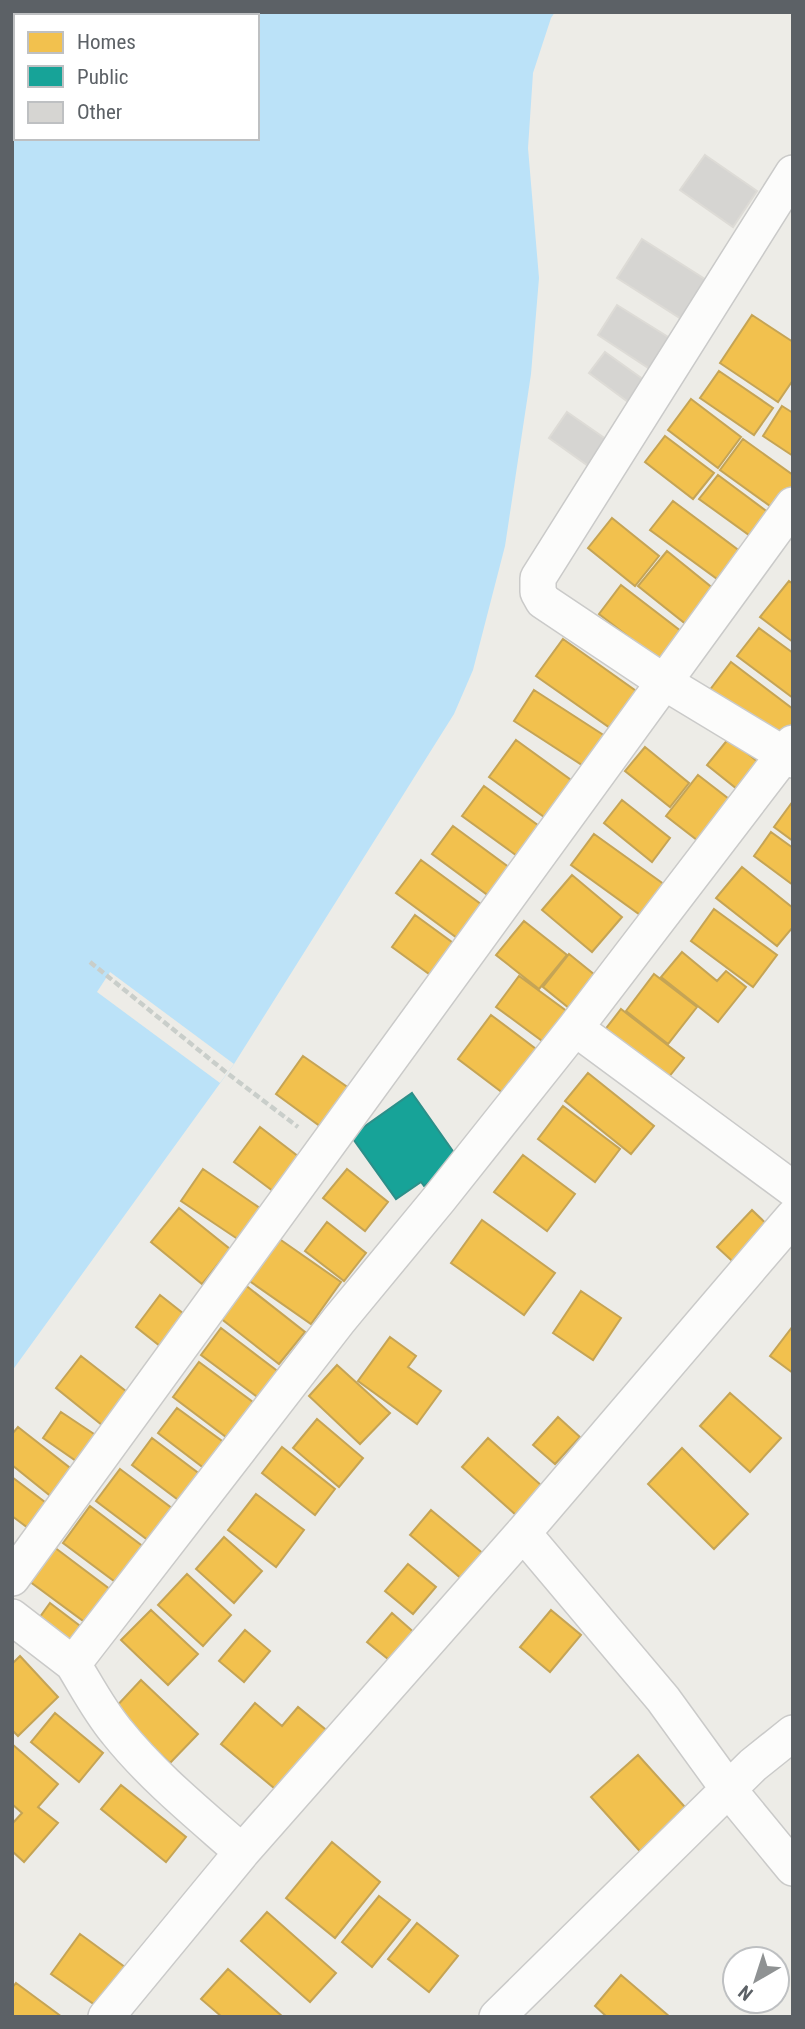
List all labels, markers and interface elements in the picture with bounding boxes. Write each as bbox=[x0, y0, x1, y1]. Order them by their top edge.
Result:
legend bbox=[14, 14, 259, 140]
text: Homes bbox=[77, 30, 136, 54]
text: Public bbox=[77, 65, 129, 89]
text: Other bbox=[77, 100, 122, 124]
north arrow bbox=[721, 1945, 791, 2015]
text: N bbox=[734, 1980, 757, 2005]

